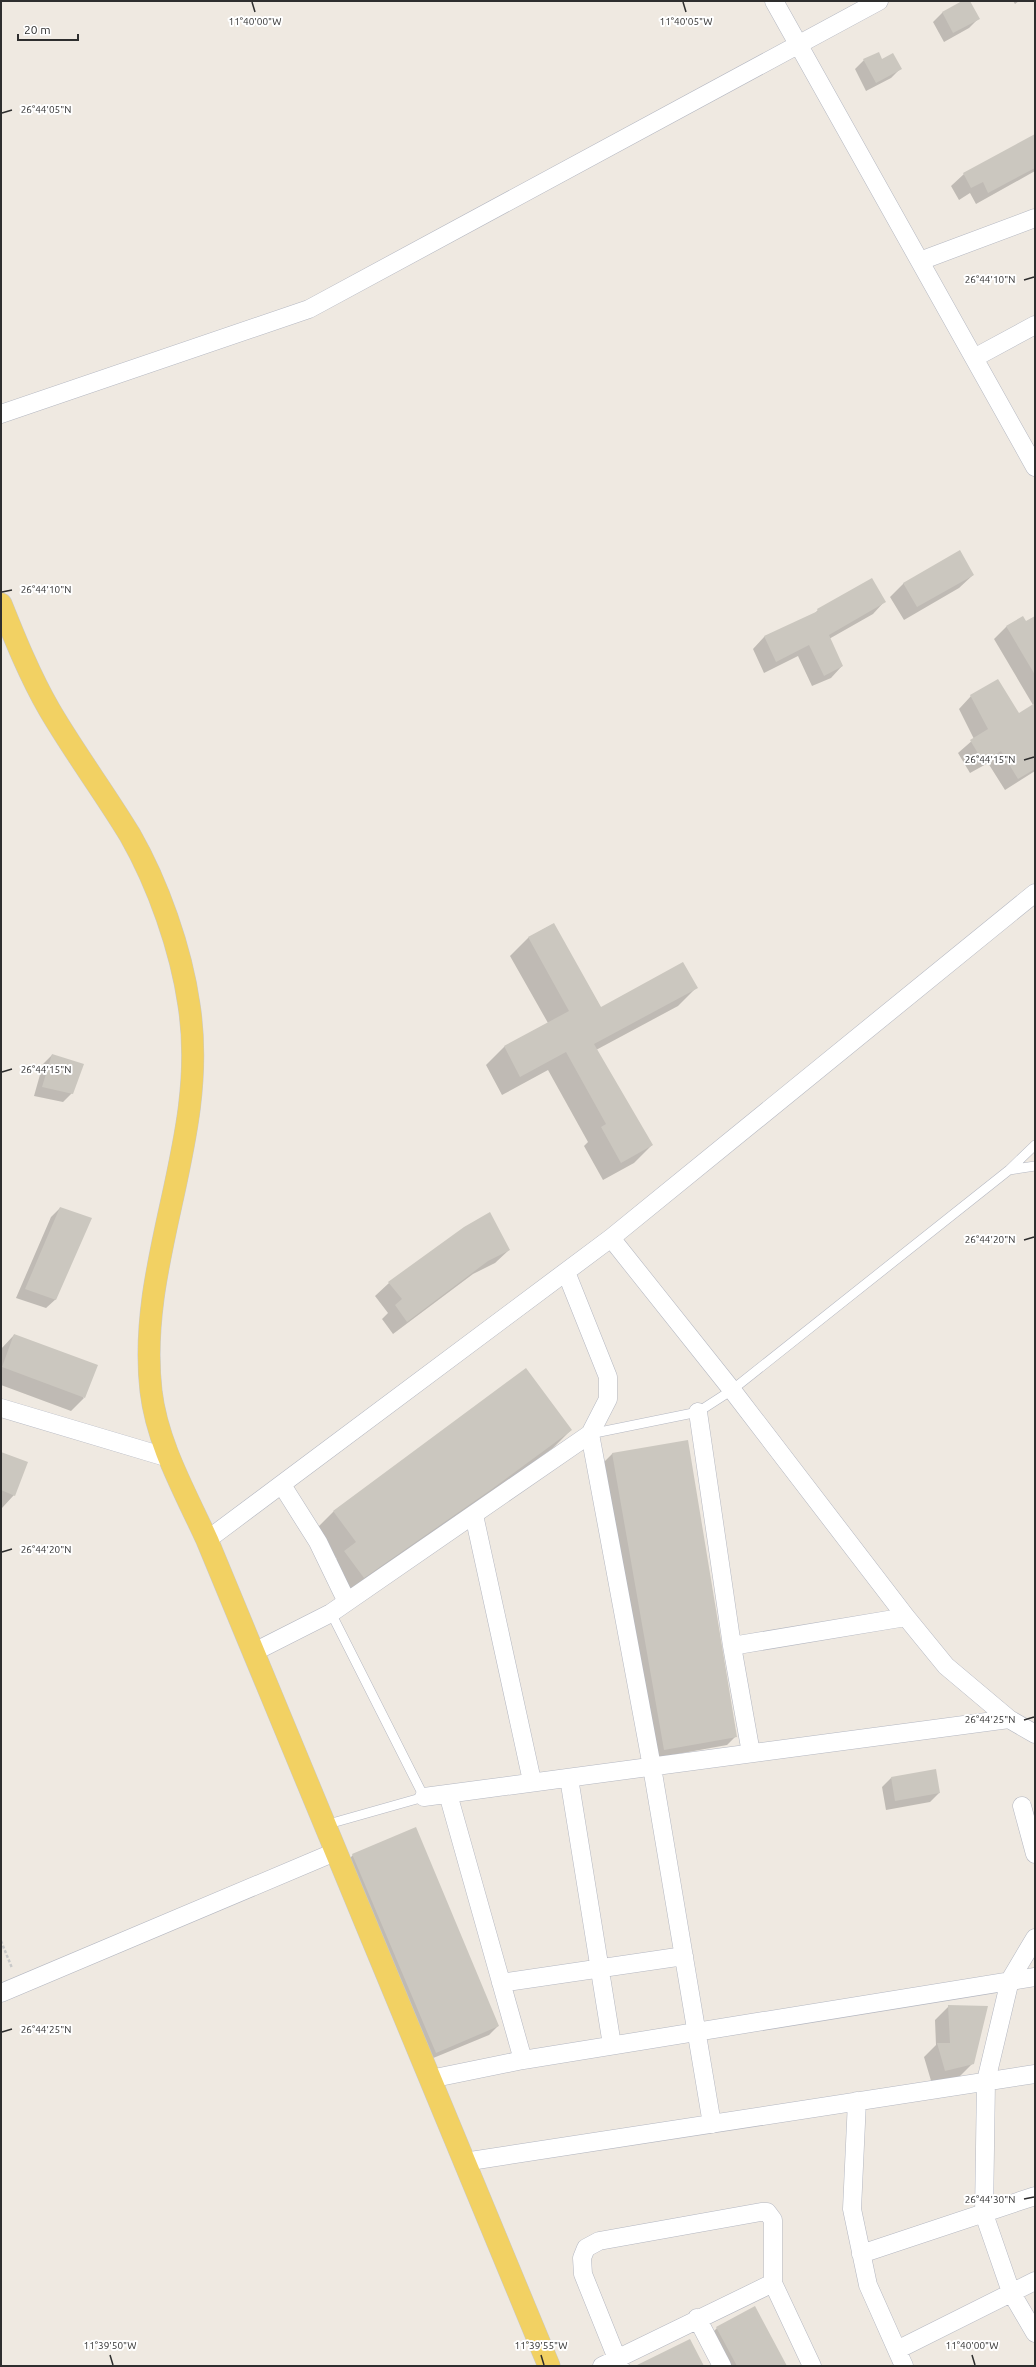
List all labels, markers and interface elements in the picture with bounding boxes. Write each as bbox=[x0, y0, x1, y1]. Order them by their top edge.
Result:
scale bar bbox=[18, 16, 78, 42]
text: 11°40'00"W bbox=[229, 16, 281, 27]
text: 11°40'05"W bbox=[660, 16, 712, 27]
text: 20 m bbox=[24, 23, 51, 36]
text: 26°44'05"N bbox=[21, 104, 71, 115]
text: 26°44'10"N bbox=[965, 274, 1015, 285]
text: 26°44'10"N bbox=[21, 584, 71, 595]
text: 26°44'15"N bbox=[965, 754, 1015, 765]
text: 26°44'15"N bbox=[21, 1064, 71, 1075]
text: 26°44'20"N bbox=[965, 1234, 1015, 1245]
text: 26°44'20"N bbox=[21, 1544, 71, 1555]
text: 26°44'25"N bbox=[965, 1714, 1015, 1725]
text: 26°44'25"N bbox=[21, 2024, 71, 2035]
text: 26°44'30"N bbox=[965, 2194, 1015, 2205]
text: 11°39'50"W bbox=[84, 2340, 136, 2351]
text: 11°39'55"W bbox=[515, 2340, 567, 2351]
text: 11°40'00"W bbox=[946, 2340, 998, 2351]

